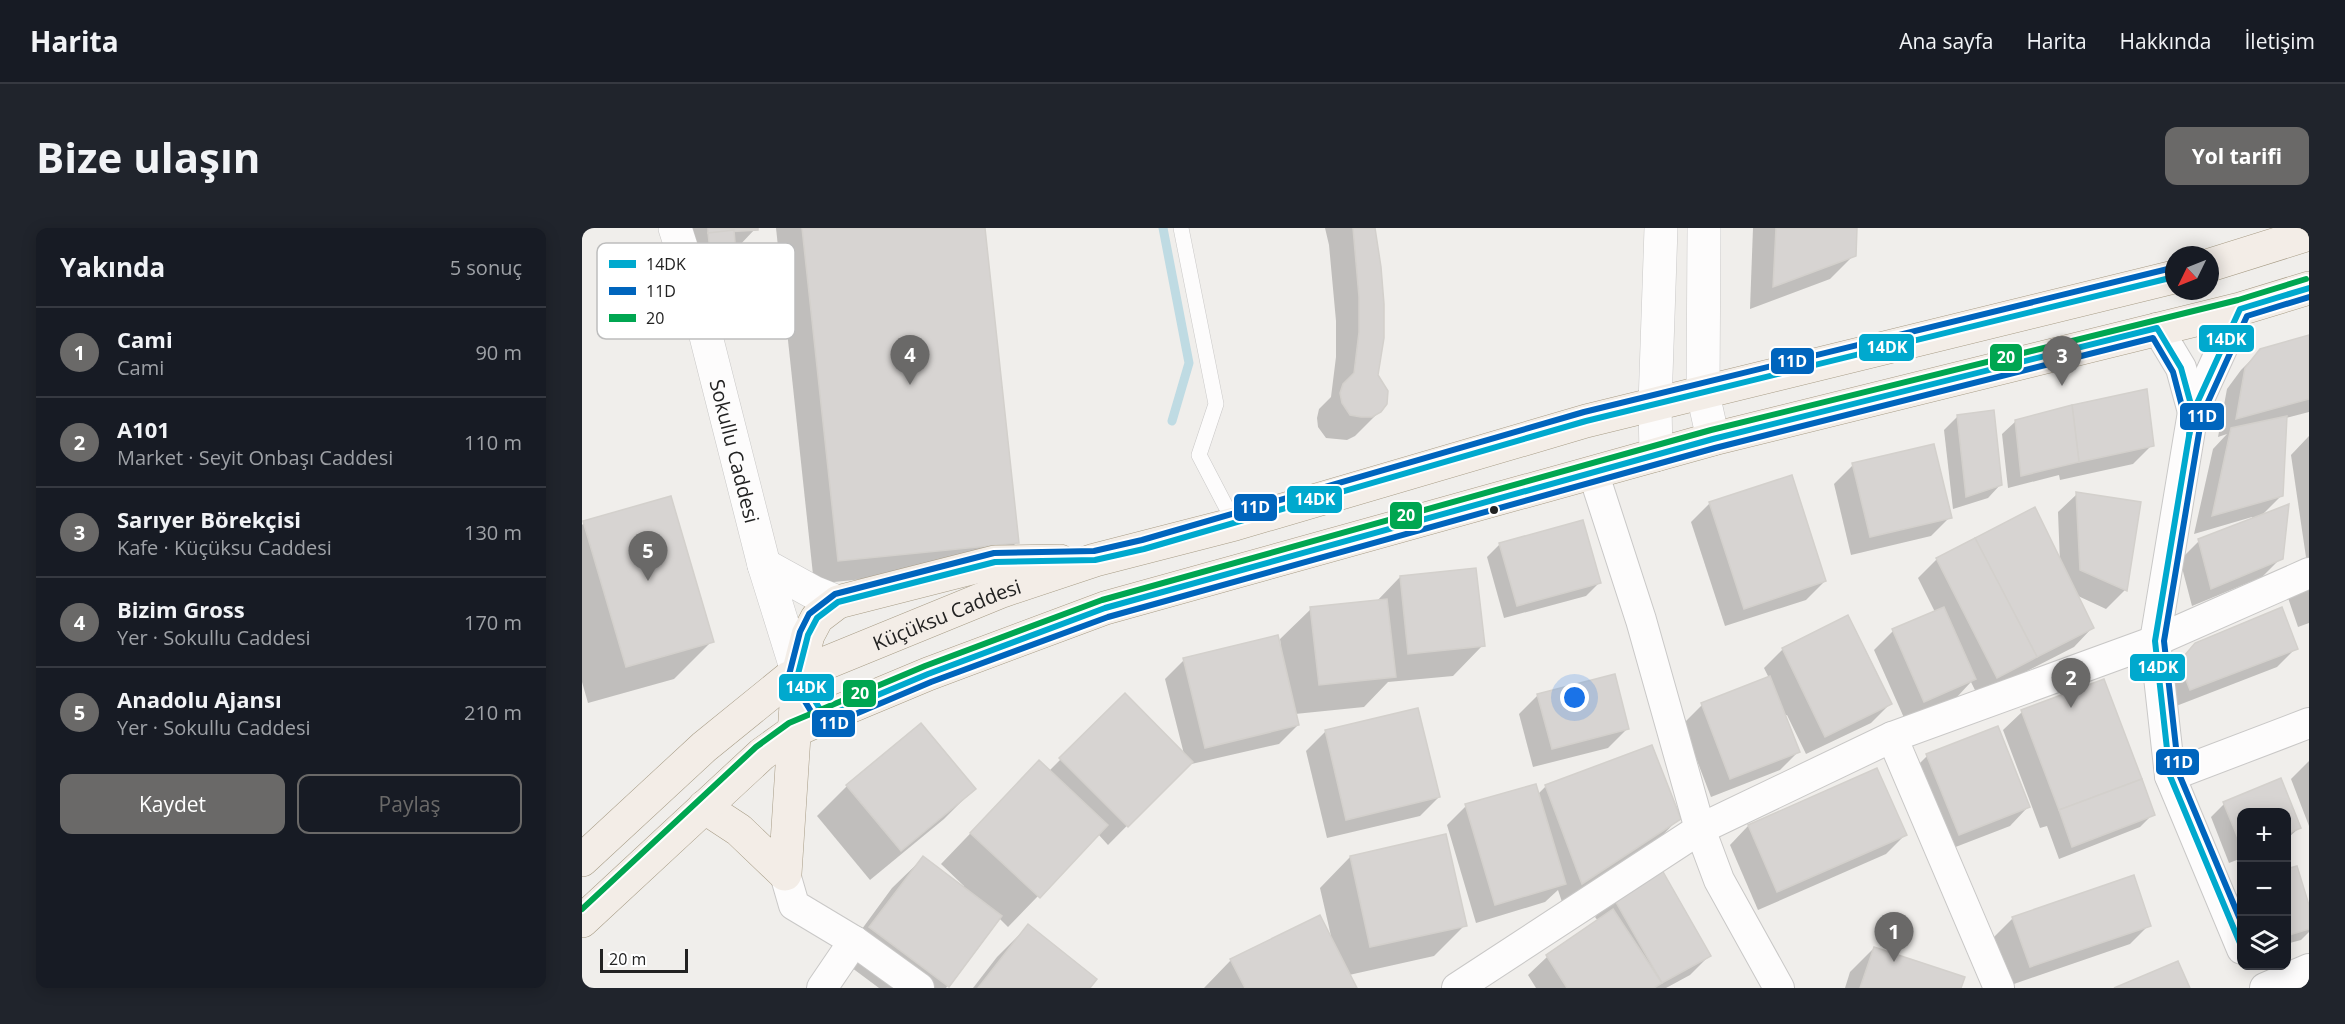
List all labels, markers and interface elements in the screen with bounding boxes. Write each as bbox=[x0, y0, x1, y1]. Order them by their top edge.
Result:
text: Harita bbox=[30, 22, 119, 60]
text: Ana sayfa bbox=[1899, 27, 1993, 55]
text: Harita bbox=[2026, 27, 2087, 55]
text: Hakkında bbox=[2120, 27, 2212, 55]
text: İletişim bbox=[2245, 27, 2315, 55]
button: Yol tarifi bbox=[2165, 127, 2309, 185]
text: Bize ulaşın bbox=[36, 128, 260, 185]
legend bbox=[597, 243, 795, 339]
north arrow bbox=[2165, 246, 2219, 300]
text: Yakında bbox=[60, 249, 165, 285]
text: 14DK bbox=[646, 253, 686, 275]
text: 5 sonuç bbox=[450, 254, 522, 281]
text: 11D bbox=[646, 280, 676, 302]
text: 20 bbox=[646, 307, 664, 329]
text: Cami bbox=[117, 324, 173, 354]
line badge: 14DK bbox=[2198, 324, 2255, 353]
text: 14DK bbox=[2206, 328, 2247, 350]
line badge: 14DK bbox=[1858, 333, 1915, 362]
pin: 4 bbox=[890, 336, 930, 385]
text: 14DK bbox=[1867, 336, 1908, 358]
pin: 3 bbox=[2042, 336, 2082, 386]
text: 1 bbox=[74, 339, 85, 366]
text: 90 m bbox=[475, 339, 522, 366]
line badge: 20 bbox=[1989, 343, 2023, 372]
text: 20 bbox=[1997, 346, 2015, 368]
line badge: 11D bbox=[1770, 347, 1815, 375]
text: 11D bbox=[1777, 350, 1807, 372]
text: Cami bbox=[117, 354, 164, 381]
street label: Sokullu Caddesi bbox=[704, 376, 766, 526]
line badge: 11D bbox=[2179, 402, 2225, 431]
text: 11D bbox=[2187, 405, 2217, 427]
text: A101 bbox=[117, 414, 170, 444]
text: 2 bbox=[74, 429, 85, 456]
text: 110 m bbox=[464, 429, 522, 456]
text: Market · Seyit Onbaşı Caddesi bbox=[117, 444, 393, 471]
line badge: 14DK bbox=[1286, 485, 1343, 514]
text: 14DK bbox=[1295, 488, 1336, 510]
line badge: 11D bbox=[1233, 493, 1278, 522]
text: 11D bbox=[1240, 496, 1270, 518]
line badge: 20 bbox=[1389, 501, 1423, 530]
text: Sarıyer Börekçisi bbox=[117, 504, 301, 534]
text: 20 bbox=[1397, 504, 1415, 526]
unlabelled marker bbox=[1488, 504, 1500, 516]
text: 3 bbox=[74, 519, 85, 546]
text: 130 m bbox=[464, 519, 522, 546]
pin: 5 bbox=[628, 532, 668, 581]
text: Kafe · Küçüksu Caddesi bbox=[117, 534, 332, 561]
street label: Küçüksu Caddesi bbox=[868, 572, 1024, 656]
text: Bizim Gross bbox=[117, 594, 245, 624]
text: 4 bbox=[74, 609, 85, 636]
text: 170 m bbox=[464, 609, 522, 636]
text: Yer · Sokullu Caddesi bbox=[117, 624, 311, 651]
line badge: 14DK bbox=[2129, 653, 2186, 682]
text: 14DK bbox=[2138, 656, 2179, 678]
pin: 2 bbox=[2052, 658, 2090, 708]
line badge: 14DK bbox=[778, 673, 835, 702]
text: 14DK bbox=[786, 676, 827, 698]
line badge: 20 bbox=[842, 679, 877, 708]
text: 20 bbox=[851, 682, 869, 704]
your location bbox=[1560, 683, 1589, 712]
text: Anadolu Ajansı bbox=[117, 684, 282, 714]
text: 5 bbox=[74, 699, 85, 726]
text: 210 m bbox=[464, 699, 522, 726]
line badge: 11D bbox=[811, 709, 856, 738]
text: 11D bbox=[819, 712, 849, 734]
text: Yer · Sokullu Caddesi bbox=[117, 714, 311, 741]
line badge: 11D bbox=[2155, 748, 2200, 776]
text: 11D bbox=[2163, 751, 2193, 773]
button: Kaydet bbox=[60, 774, 285, 834]
button: Paylaş bbox=[297, 774, 522, 834]
map controls bbox=[2237, 808, 2291, 970]
button: + bbox=[2237, 808, 2291, 862]
button: − bbox=[2237, 862, 2291, 916]
pin: 1 bbox=[1874, 912, 1914, 962]
button: layers bbox=[2237, 916, 2291, 970]
scale bar bbox=[600, 946, 688, 974]
text: 20 m bbox=[609, 948, 646, 970]

